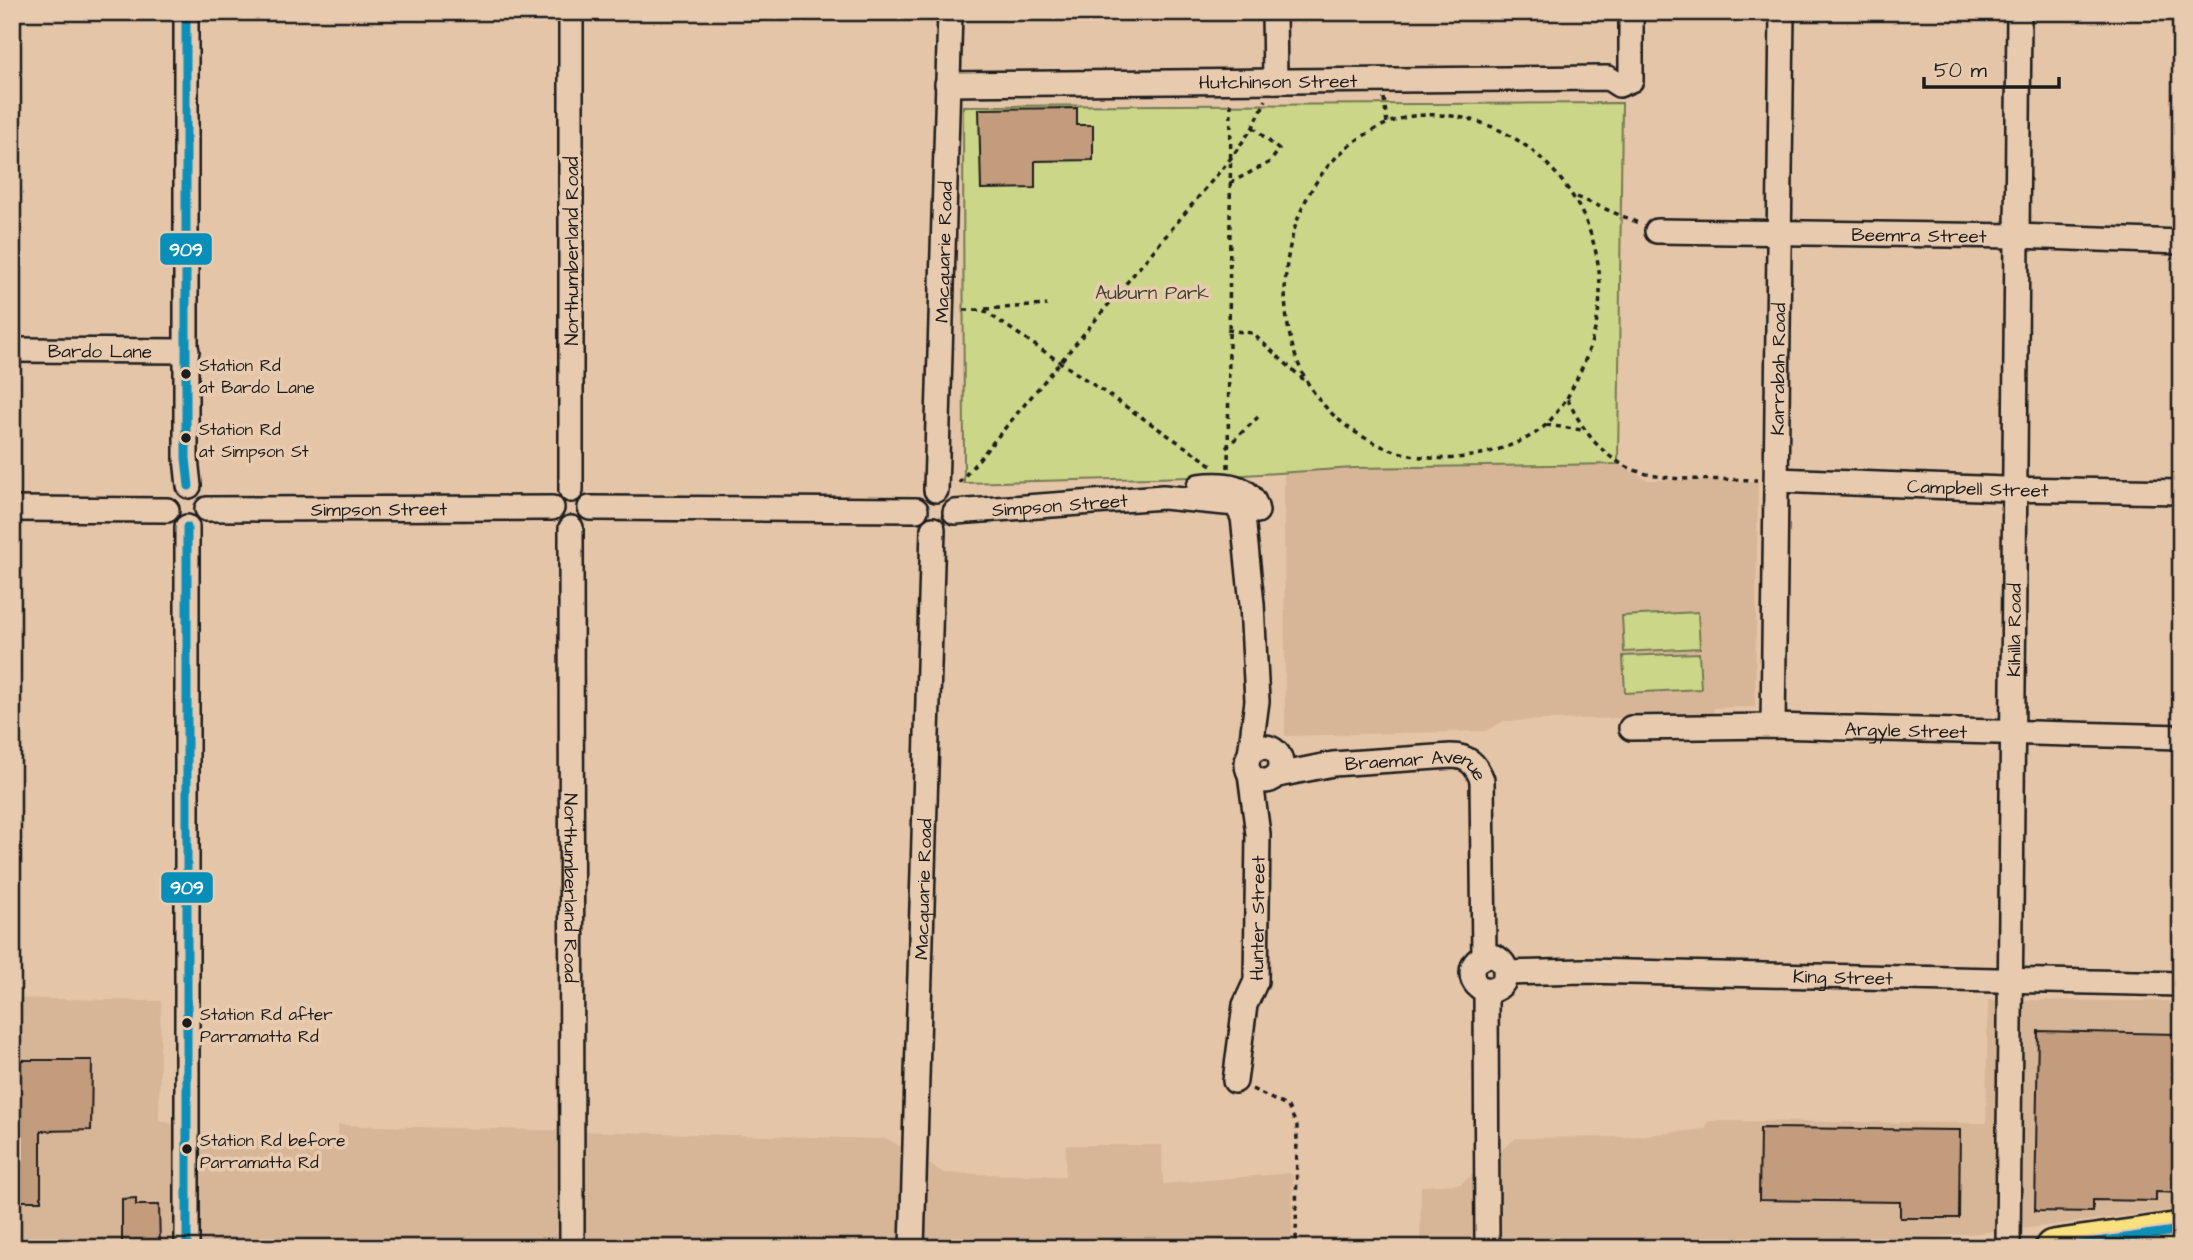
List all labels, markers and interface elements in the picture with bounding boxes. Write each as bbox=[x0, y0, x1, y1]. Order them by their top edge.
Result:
scale bar bbox=[1924, 46, 2058, 90]
text: 50 m bbox=[1934, 56, 1988, 85]
street label: Hutchinson Street bbox=[1199, 68, 1358, 97]
street label: Northumberland Road bbox=[559, 156, 586, 346]
street label: Macquarie Road bbox=[929, 181, 960, 323]
street label: Beemra Street bbox=[1851, 222, 1987, 251]
line badge: 909 bbox=[159, 232, 213, 266]
text: 909 bbox=[169, 237, 203, 264]
park label: Auburn Park bbox=[1095, 280, 1209, 307]
street label: Karrabah Road bbox=[1765, 302, 1793, 436]
street label: Bardo Lane bbox=[48, 338, 152, 366]
place label: Station Rd at Bardo Lane bbox=[199, 354, 315, 400]
marker: Station Rd at Bardo Lane bbox=[179, 367, 193, 381]
place label: Station Rd at Simpson St bbox=[199, 418, 309, 464]
marker: Station Rd at Simpson St bbox=[179, 431, 193, 445]
street label: Campbell Street bbox=[1906, 473, 2049, 505]
street label: Simpson Street bbox=[991, 488, 1129, 524]
street label: Simpson Street bbox=[311, 496, 448, 524]
street label: Kihilla Road bbox=[2001, 583, 2029, 677]
street label: Argyle Street bbox=[1844, 716, 1968, 746]
street label: Braemar Avenue bbox=[1344, 744, 1493, 785]
street label: Northumberland Road bbox=[556, 793, 584, 983]
street label: Macquarie Road bbox=[908, 818, 940, 960]
street label: Hunter Street bbox=[1244, 855, 1273, 981]
line badge: 909 bbox=[160, 871, 214, 904]
text: 909 bbox=[170, 875, 204, 902]
street label: King Street bbox=[1793, 964, 1893, 993]
place label: Station Rd after Parramatta Rd bbox=[200, 1003, 333, 1049]
marker: Station Rd after Parramatta Rd bbox=[180, 1016, 194, 1030]
place label: Station Rd before Parramatta Rd bbox=[200, 1129, 345, 1175]
marker: Station Rd before Parramatta Rd bbox=[180, 1142, 194, 1156]

